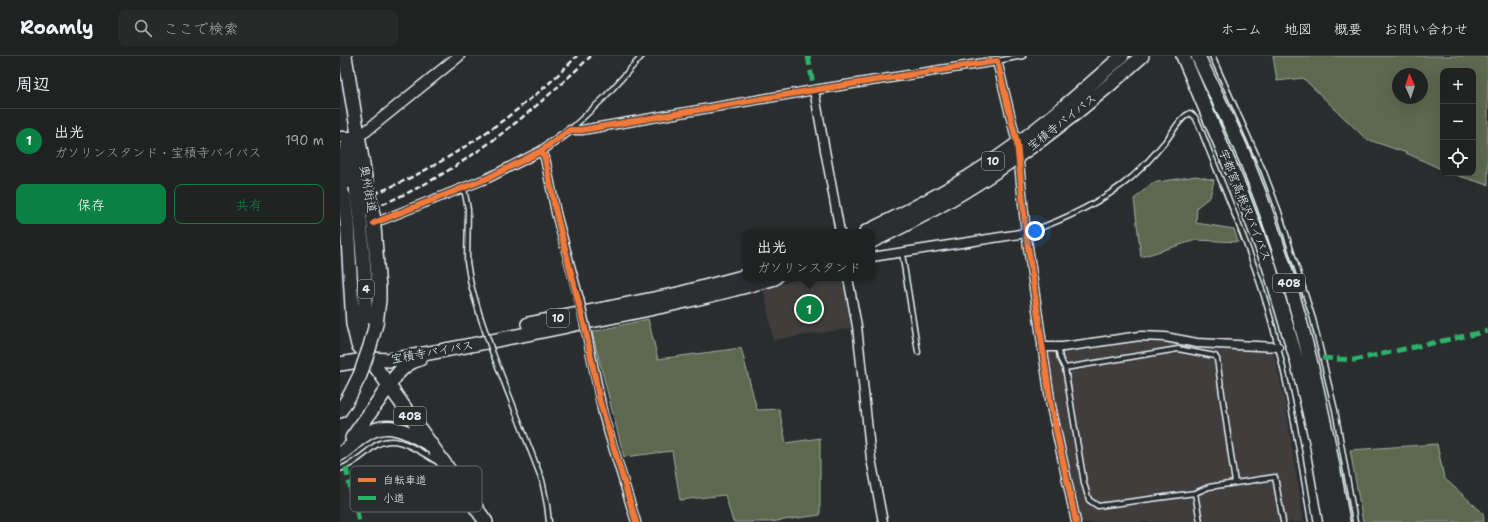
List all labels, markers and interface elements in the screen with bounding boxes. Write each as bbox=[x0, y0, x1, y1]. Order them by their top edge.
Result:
search box bbox=[118, 10, 398, 46]
text: Roamly bbox=[20, 15, 94, 40]
icon: search bbox=[132, 17, 154, 39]
text: ここで検索 bbox=[164, 19, 239, 39]
text: ホーム bbox=[1221, 20, 1262, 38]
text: 地図 bbox=[1284, 20, 1312, 38]
text: 概要 bbox=[1334, 20, 1362, 38]
text: お問い合わせ bbox=[1384, 20, 1468, 38]
north arrow bbox=[1392, 68, 1428, 104]
map controls bbox=[1440, 68, 1476, 176]
button: + bbox=[1440, 68, 1476, 104]
text: 周辺 bbox=[16, 73, 50, 95]
street label: 宝積寺バイパス bbox=[1024, 90, 1100, 154]
button: − bbox=[1440, 104, 1476, 140]
text: 出光 bbox=[54, 122, 84, 142]
text: 1 bbox=[26, 132, 32, 149]
text: 190 m bbox=[285, 132, 324, 149]
button: locate bbox=[1440, 140, 1476, 176]
text: ガソリンスタンド · 宝積寺バイパス bbox=[54, 144, 262, 161]
street label: 宇都宮高根沢バイパス bbox=[1215, 146, 1275, 264]
road number: 10 bbox=[982, 152, 1004, 170]
street label: 奥州街道 bbox=[356, 164, 380, 214]
button: 保存 bbox=[16, 184, 166, 224]
button: 共有 bbox=[174, 184, 324, 224]
your location bbox=[1025, 221, 1045, 241]
popup bbox=[743, 229, 875, 281]
text: 出光 bbox=[757, 237, 787, 257]
text: ガソリンスタンド bbox=[757, 259, 861, 276]
road number: 408 bbox=[1273, 274, 1305, 292]
road number: 4 bbox=[358, 280, 374, 298]
pin: 1 bbox=[796, 294, 822, 324]
road number: 10 bbox=[547, 309, 569, 327]
street label: 宝積寺バイパス bbox=[389, 337, 475, 367]
road number: 408 bbox=[394, 407, 426, 425]
legend bbox=[350, 466, 482, 512]
text: 自転車道 bbox=[383, 473, 427, 488]
text: 小道 bbox=[383, 491, 405, 506]

